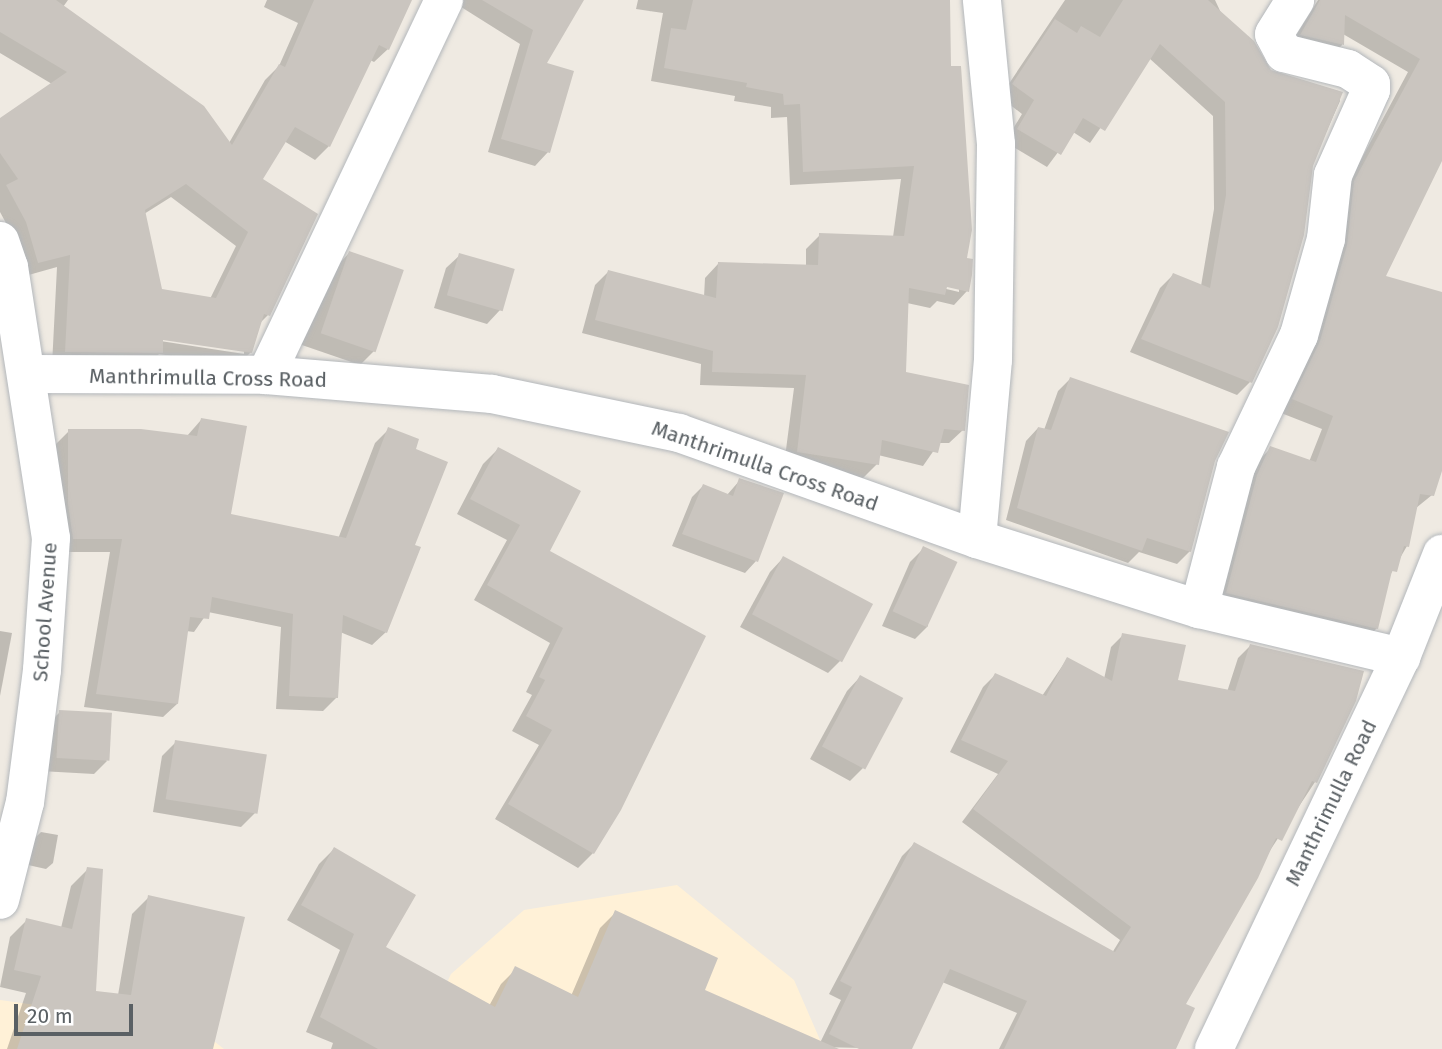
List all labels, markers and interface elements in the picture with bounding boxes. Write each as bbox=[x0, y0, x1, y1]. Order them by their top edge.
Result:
street label: Manthrimulla Cross Road bbox=[89, 363, 327, 393]
street label: Manthrimulla Cross Road bbox=[648, 415, 882, 517]
street label: School Avenue bbox=[28, 541, 62, 683]
street label: Manthrimulla Road bbox=[1280, 716, 1382, 890]
scale bar bbox=[18, 990, 136, 1034]
text: 20 m bbox=[27, 1003, 73, 1029]

